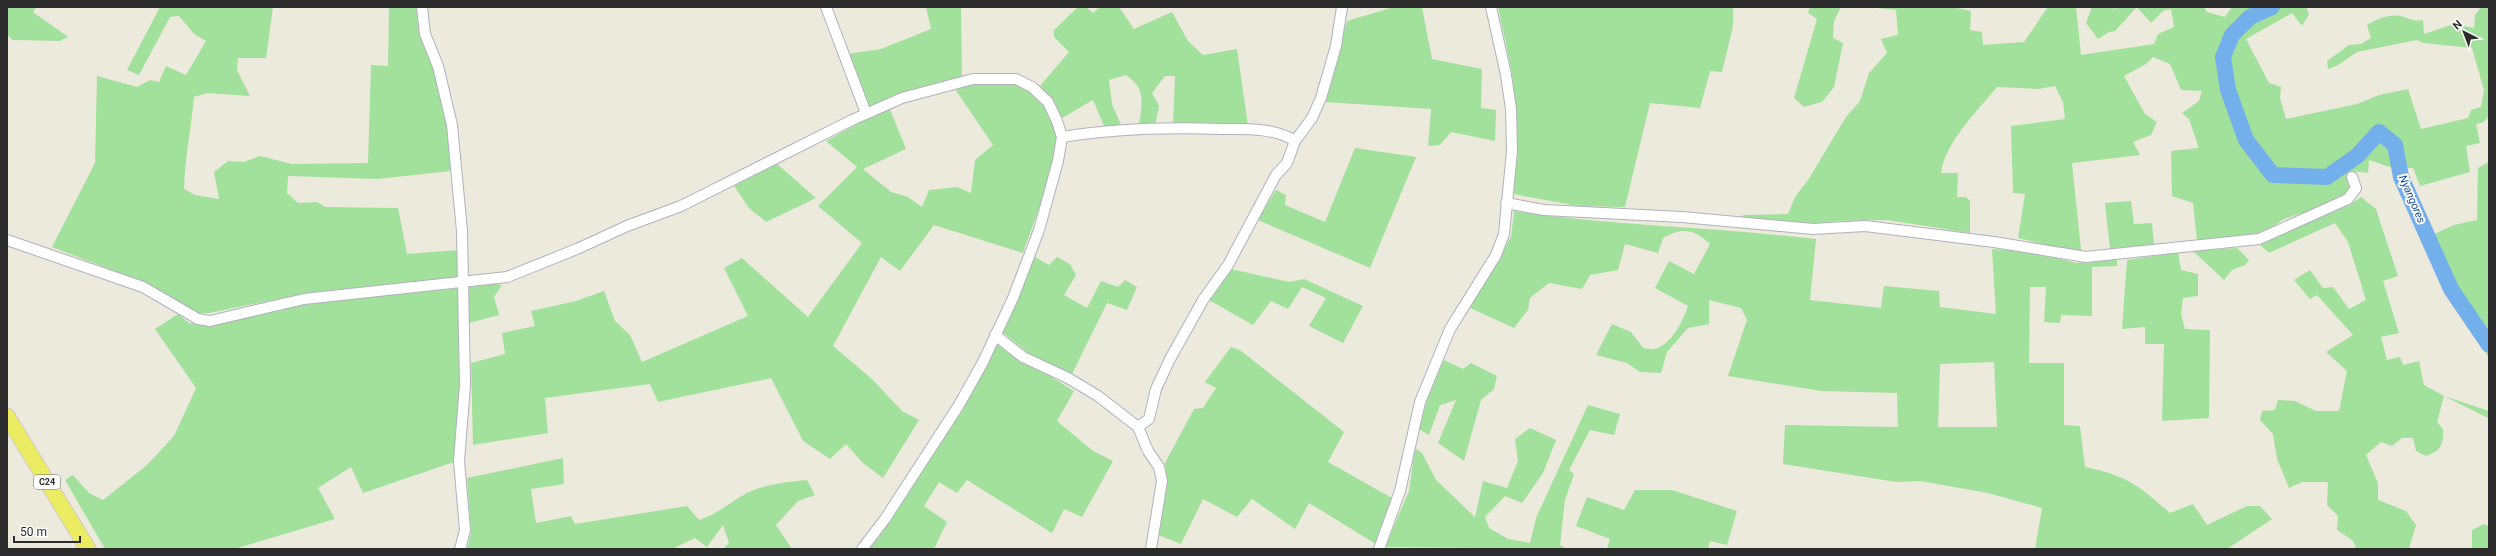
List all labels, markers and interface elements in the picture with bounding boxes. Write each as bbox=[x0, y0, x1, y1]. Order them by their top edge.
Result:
north arrow bbox=[2444, 12, 2484, 52]
text: N bbox=[2450, 17, 2465, 32]
water label: Nyangores bbox=[2396, 173, 2428, 225]
road number: C24 bbox=[34, 475, 60, 489]
scale bar bbox=[14, 518, 80, 544]
text: 50 m bbox=[20, 525, 47, 539]

